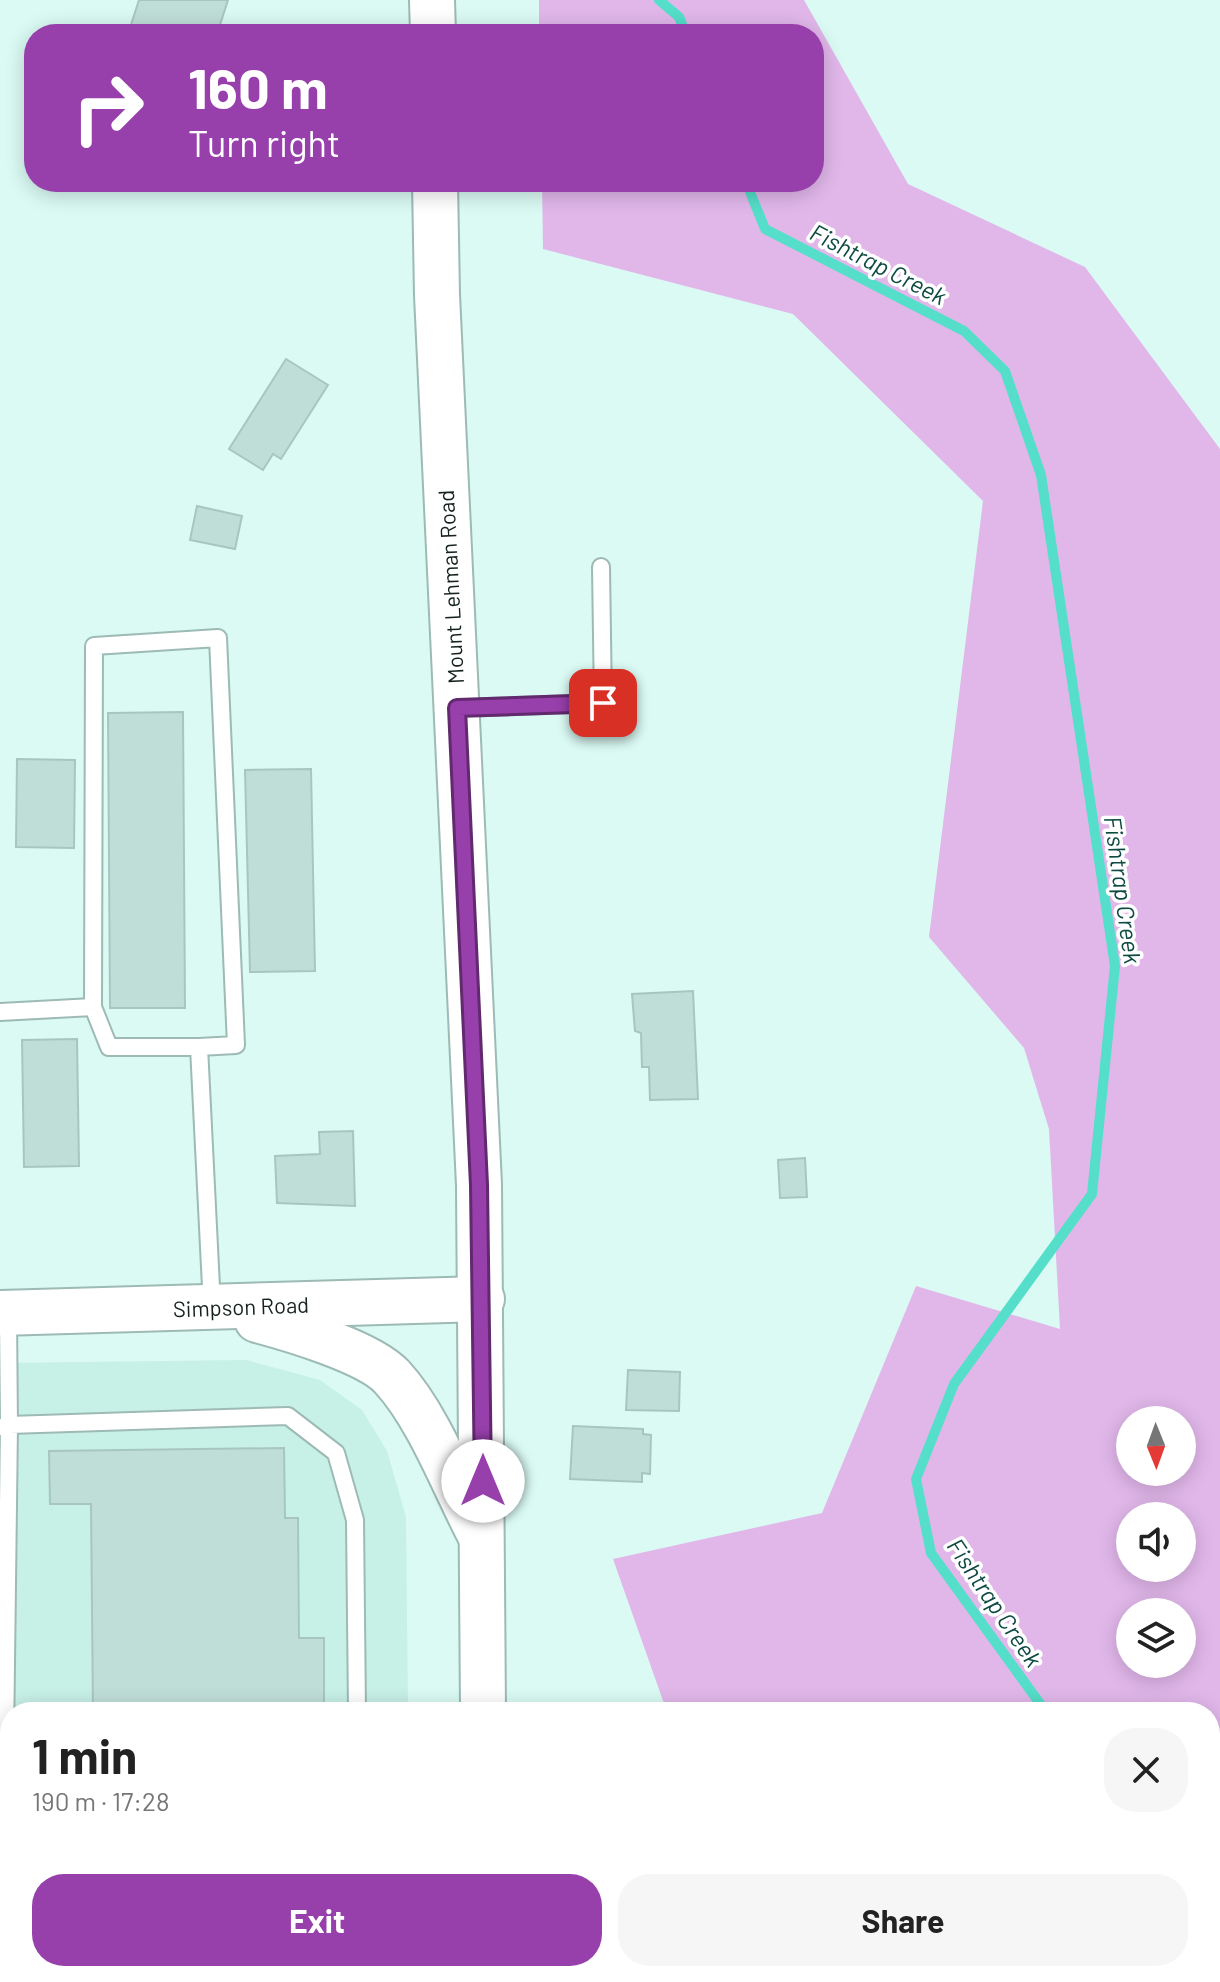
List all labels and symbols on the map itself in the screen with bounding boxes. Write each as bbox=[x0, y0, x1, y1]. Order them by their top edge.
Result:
water label: Fishtrap Creek bbox=[806, 217, 952, 311]
street label: Mount Lehman Road bbox=[432, 489, 468, 685]
pin bbox=[569, 669, 637, 737]
water label: Fishtrap Creek bbox=[1099, 814, 1148, 966]
street label: Simpson Road bbox=[172, 1291, 310, 1321]
north arrow bbox=[1116, 1406, 1196, 1486]
position arrow bbox=[441, 1439, 525, 1523]
water label: Fishtrap Creek bbox=[942, 1532, 1049, 1672]

